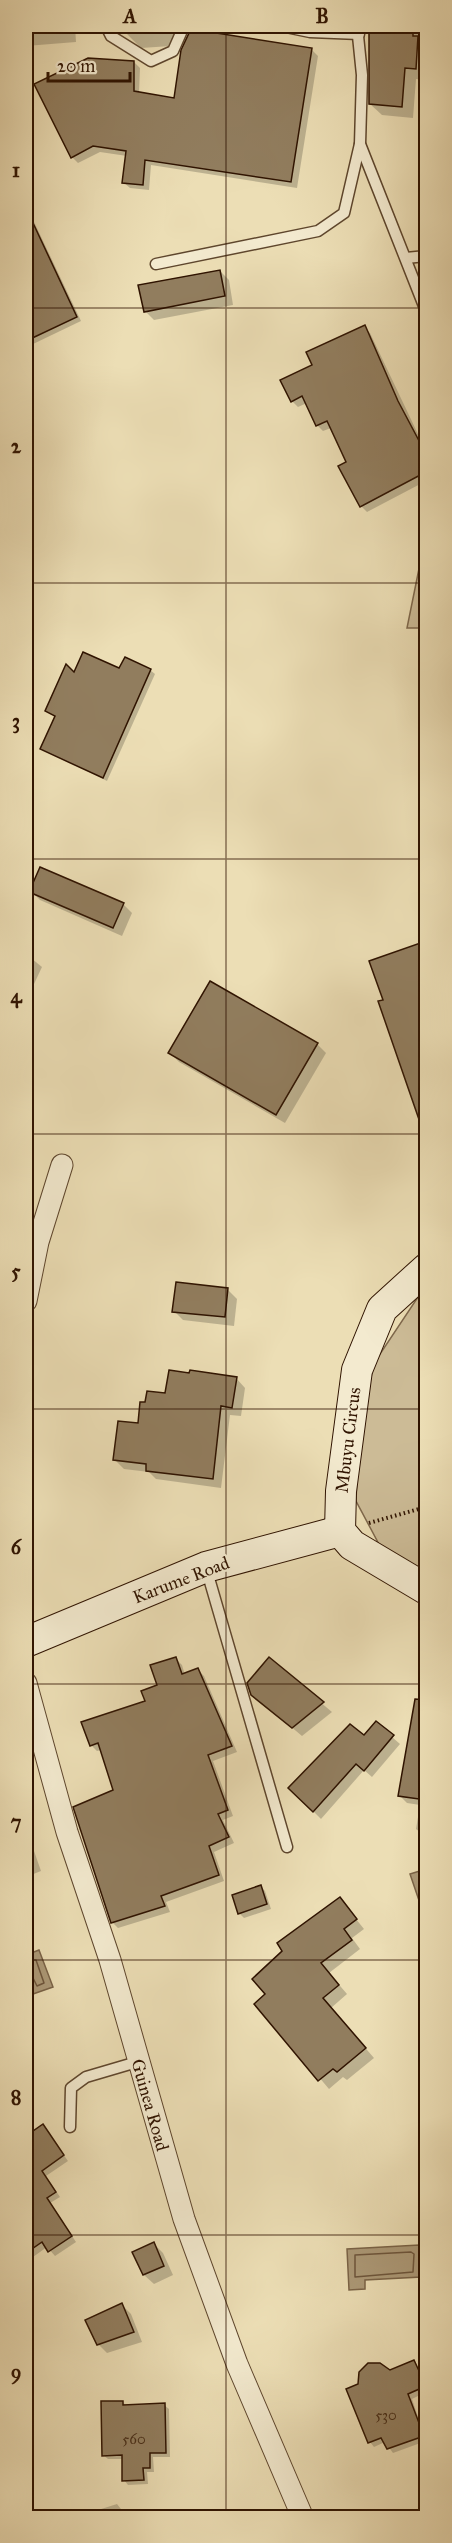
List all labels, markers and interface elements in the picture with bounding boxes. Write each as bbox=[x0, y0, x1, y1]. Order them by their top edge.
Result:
text: A bbox=[121, 4, 137, 28]
text: B bbox=[315, 4, 329, 28]
scale bar bbox=[48, 45, 130, 83]
text: 20 m bbox=[57, 55, 95, 77]
text: 1 bbox=[12, 158, 20, 182]
text: 2 bbox=[11, 434, 22, 458]
text: 3 bbox=[12, 709, 20, 734]
text: 4 bbox=[10, 984, 22, 1009]
text: 5 bbox=[11, 1259, 21, 1283]
street label: Mbuyu Circus bbox=[331, 1386, 365, 1494]
text: 6 bbox=[11, 1535, 23, 1559]
street label: Karume Road bbox=[130, 1552, 232, 1608]
text: 7 bbox=[11, 1810, 22, 1834]
street label: Guinea Road bbox=[126, 2056, 174, 2154]
text: 8 bbox=[11, 2085, 21, 2109]
text: 9 bbox=[11, 2360, 21, 2385]
house number: 530 bbox=[375, 2406, 397, 2424]
house number: 560 bbox=[122, 2430, 146, 2448]

